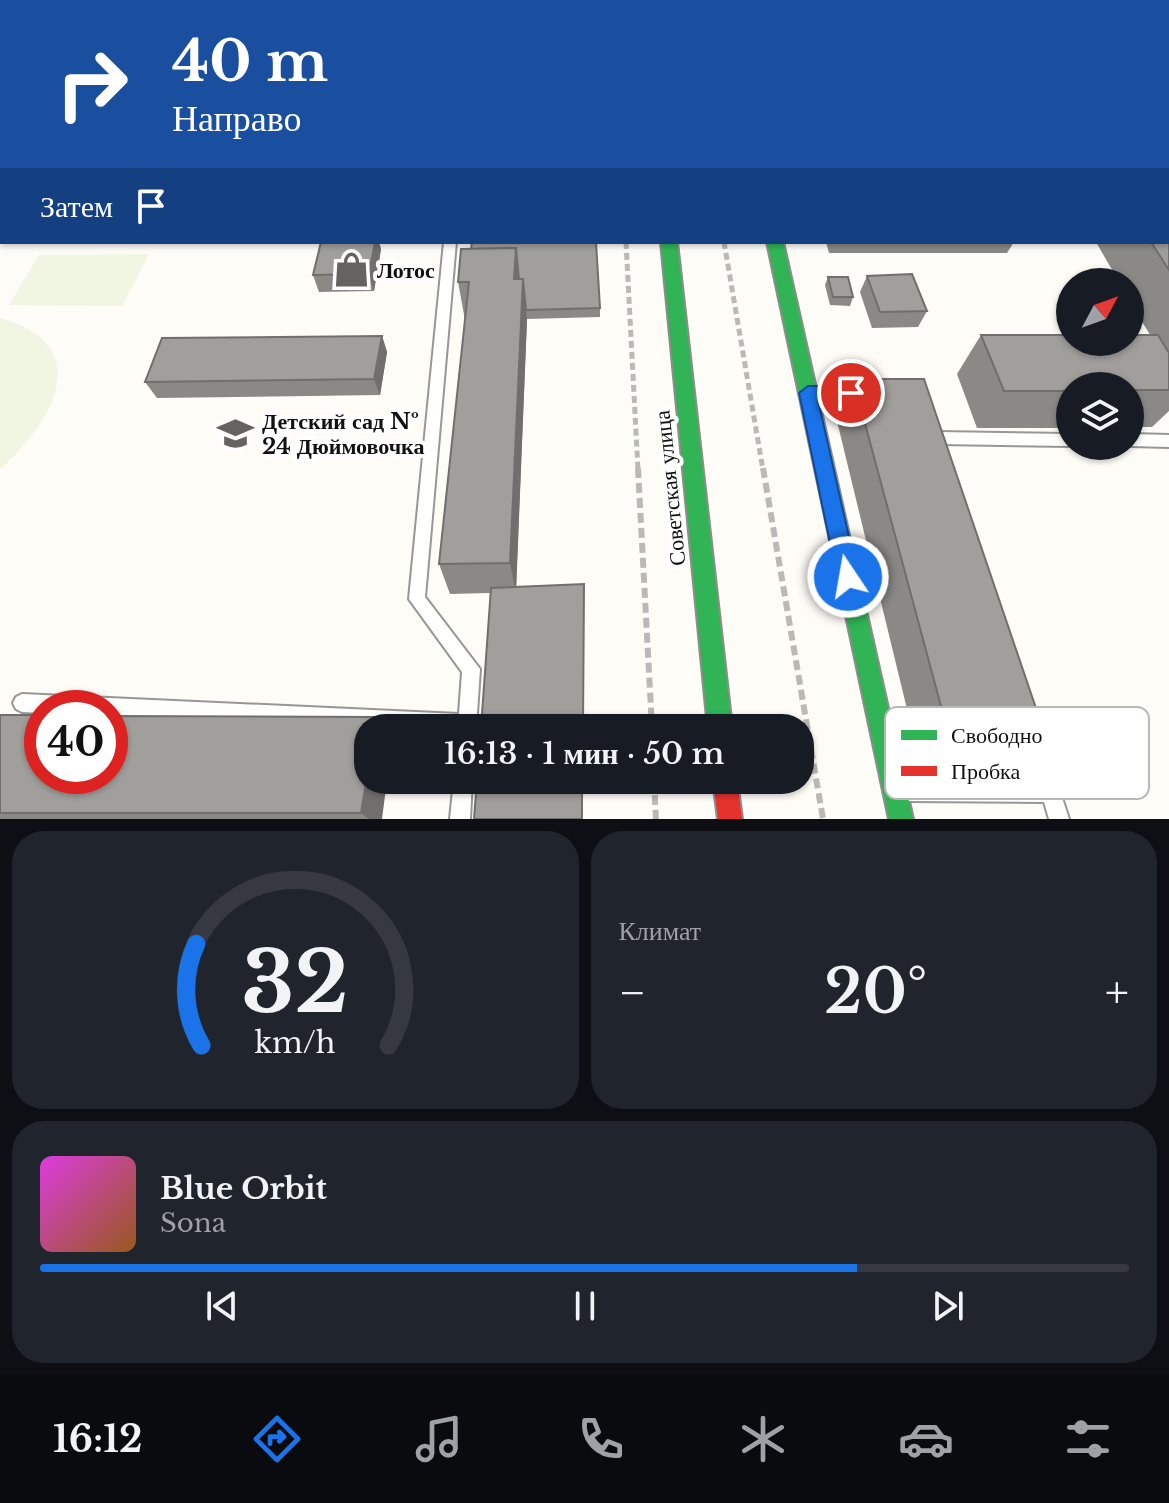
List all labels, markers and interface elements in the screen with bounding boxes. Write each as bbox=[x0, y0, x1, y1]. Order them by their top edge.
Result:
text: 40 m bbox=[172, 27, 328, 96]
icon: right bbox=[40, 32, 144, 136]
text: Направо bbox=[172, 96, 302, 141]
icon: arrive bbox=[129, 184, 173, 228]
text: Затем bbox=[40, 188, 113, 225]
shop icon: Лотос bbox=[332, 251, 370, 289]
place label: Лотос bbox=[377, 257, 435, 284]
north arrow bbox=[1056, 268, 1144, 356]
map controls bbox=[1056, 268, 1144, 460]
pin bbox=[817, 359, 885, 427]
icon: arrive bbox=[829, 371, 873, 415]
button: layers bbox=[1056, 372, 1144, 460]
place label: Детский сад № 24 Дюймовочка bbox=[262, 408, 424, 460]
street label: Советская улица bbox=[648, 409, 692, 567]
school or university icon: Детский сад № 24 Дюймовочка bbox=[217, 415, 255, 453]
position arrow bbox=[806, 535, 890, 619]
speed limit sign: 40 bbox=[24, 690, 128, 794]
legend bbox=[885, 707, 1149, 799]
text: Свободно bbox=[951, 722, 1042, 749]
text: 16:13 · 1 мин · 50 m bbox=[444, 735, 724, 772]
text: Пробка bbox=[951, 758, 1020, 785]
text: Климат bbox=[619, 915, 701, 947]
text: 32 bbox=[242, 931, 349, 1034]
text: 20° bbox=[824, 955, 927, 1029]
text: − bbox=[619, 965, 646, 1020]
text: + bbox=[1105, 965, 1129, 1020]
text: km/h bbox=[255, 1025, 336, 1061]
text: Blue Orbit bbox=[160, 1170, 327, 1207]
text: Sona bbox=[160, 1207, 226, 1239]
icon: previous bbox=[200, 1284, 244, 1328]
icon: pause bbox=[563, 1284, 607, 1328]
icon: next bbox=[926, 1284, 970, 1328]
icon: directions bbox=[249, 1411, 305, 1467]
icon: music bbox=[411, 1411, 467, 1467]
icon: phone bbox=[573, 1411, 629, 1467]
icon: climate bbox=[735, 1411, 791, 1467]
icon: car bbox=[898, 1411, 954, 1467]
icon: filters bbox=[1060, 1411, 1116, 1467]
text: 16:12 bbox=[53, 1417, 142, 1462]

